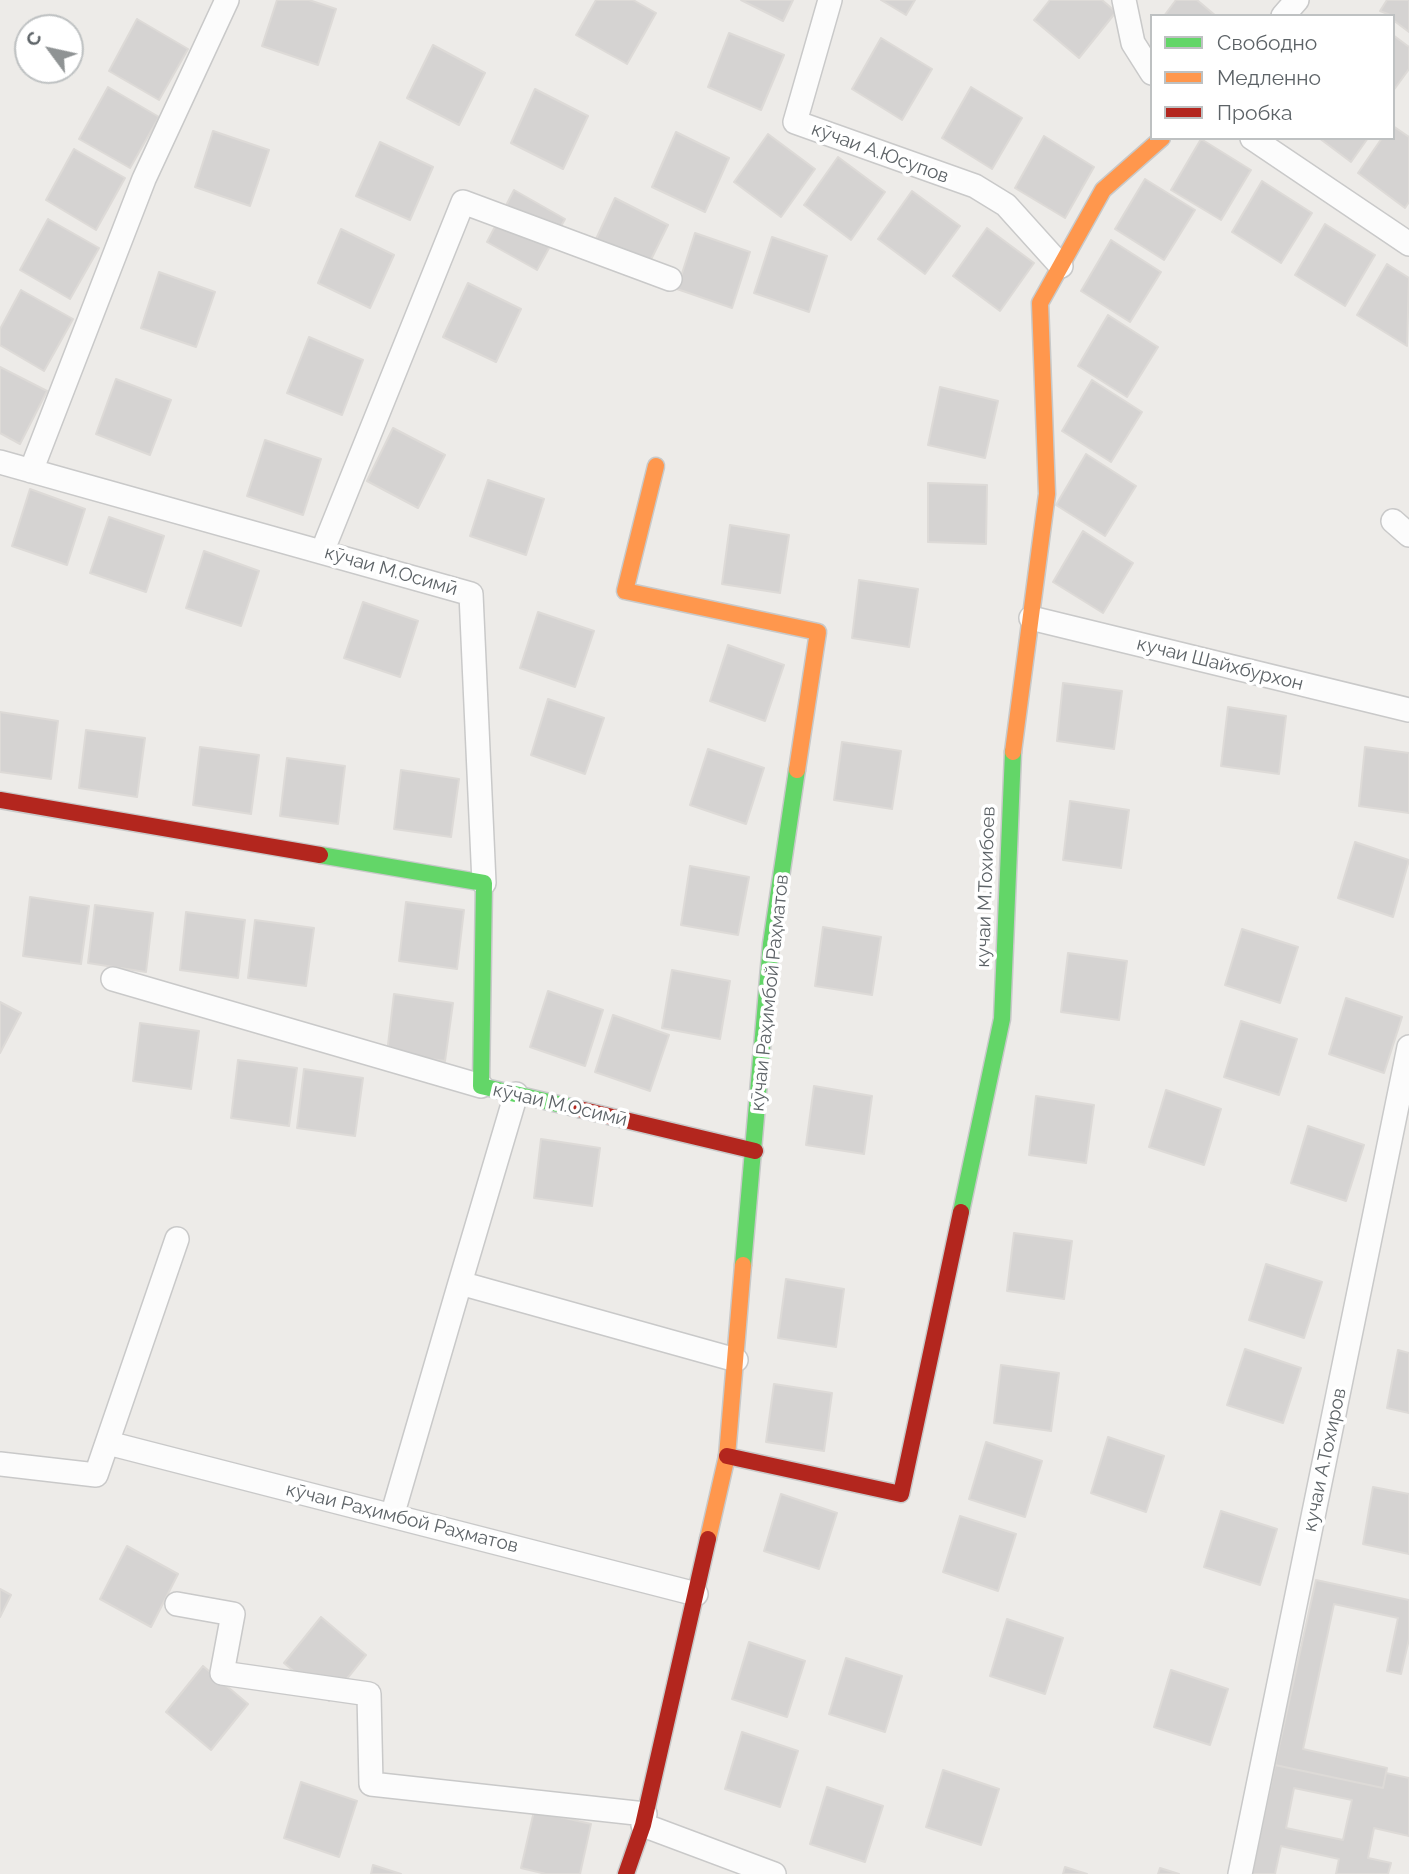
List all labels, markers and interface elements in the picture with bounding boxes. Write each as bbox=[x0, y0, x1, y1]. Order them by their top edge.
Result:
north arrow bbox=[14, 14, 84, 84]
legend bbox=[1150, 14, 1395, 140]
text: С bbox=[20, 27, 46, 50]
text: Свободно bbox=[1217, 30, 1317, 55]
text: Медленно bbox=[1217, 65, 1321, 90]
text: Пробка bbox=[1217, 100, 1293, 125]
street label: кӯчаи А.Юсупов bbox=[808, 118, 952, 188]
street label: кӯчаи М.Осимӣ bbox=[322, 541, 460, 601]
street label: кучаи Шайхбурхон bbox=[1134, 632, 1306, 696]
street label: кучаи М.Тохибоев bbox=[972, 806, 1000, 968]
street label: кӯчаи Раҳимбой Раҳматов bbox=[746, 873, 794, 1113]
street label: кӯчаи М.Осимӣ bbox=[491, 1078, 629, 1132]
street label: кучаи А.Тохиров bbox=[1299, 1386, 1351, 1534]
street label: кӯчаи Раҳимбой Раҳматов bbox=[284, 1478, 520, 1558]

